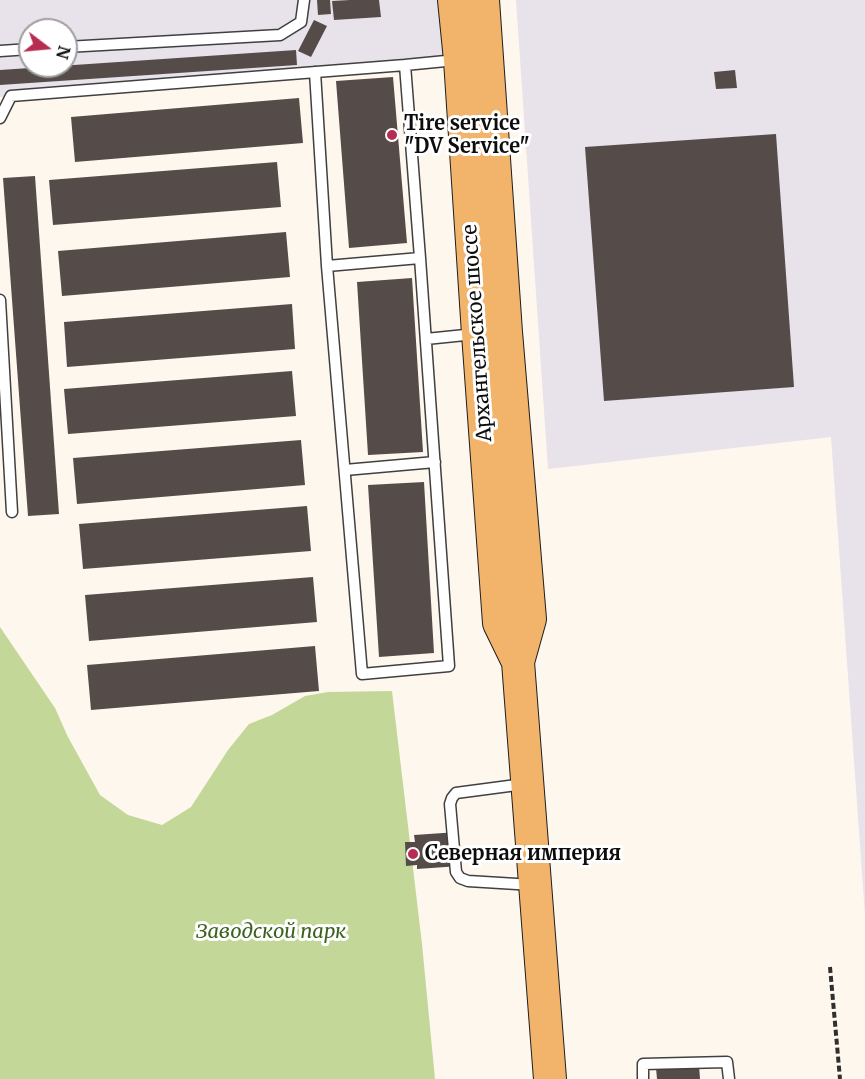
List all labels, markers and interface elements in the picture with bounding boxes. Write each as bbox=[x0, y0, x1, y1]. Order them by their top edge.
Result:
north arrow bbox=[18, 18, 78, 78]
text: N bbox=[52, 44, 75, 61]
place label: Tire service "DV Service" bbox=[404, 112, 530, 159]
marker: Tire service "DV Service" bbox=[385, 128, 399, 142]
street label: Архангельское шоссе bbox=[458, 223, 498, 443]
place label: Северная империя bbox=[425, 842, 621, 866]
marker: Северная империя bbox=[406, 847, 420, 861]
park label: Заводской парк bbox=[196, 920, 346, 944]

